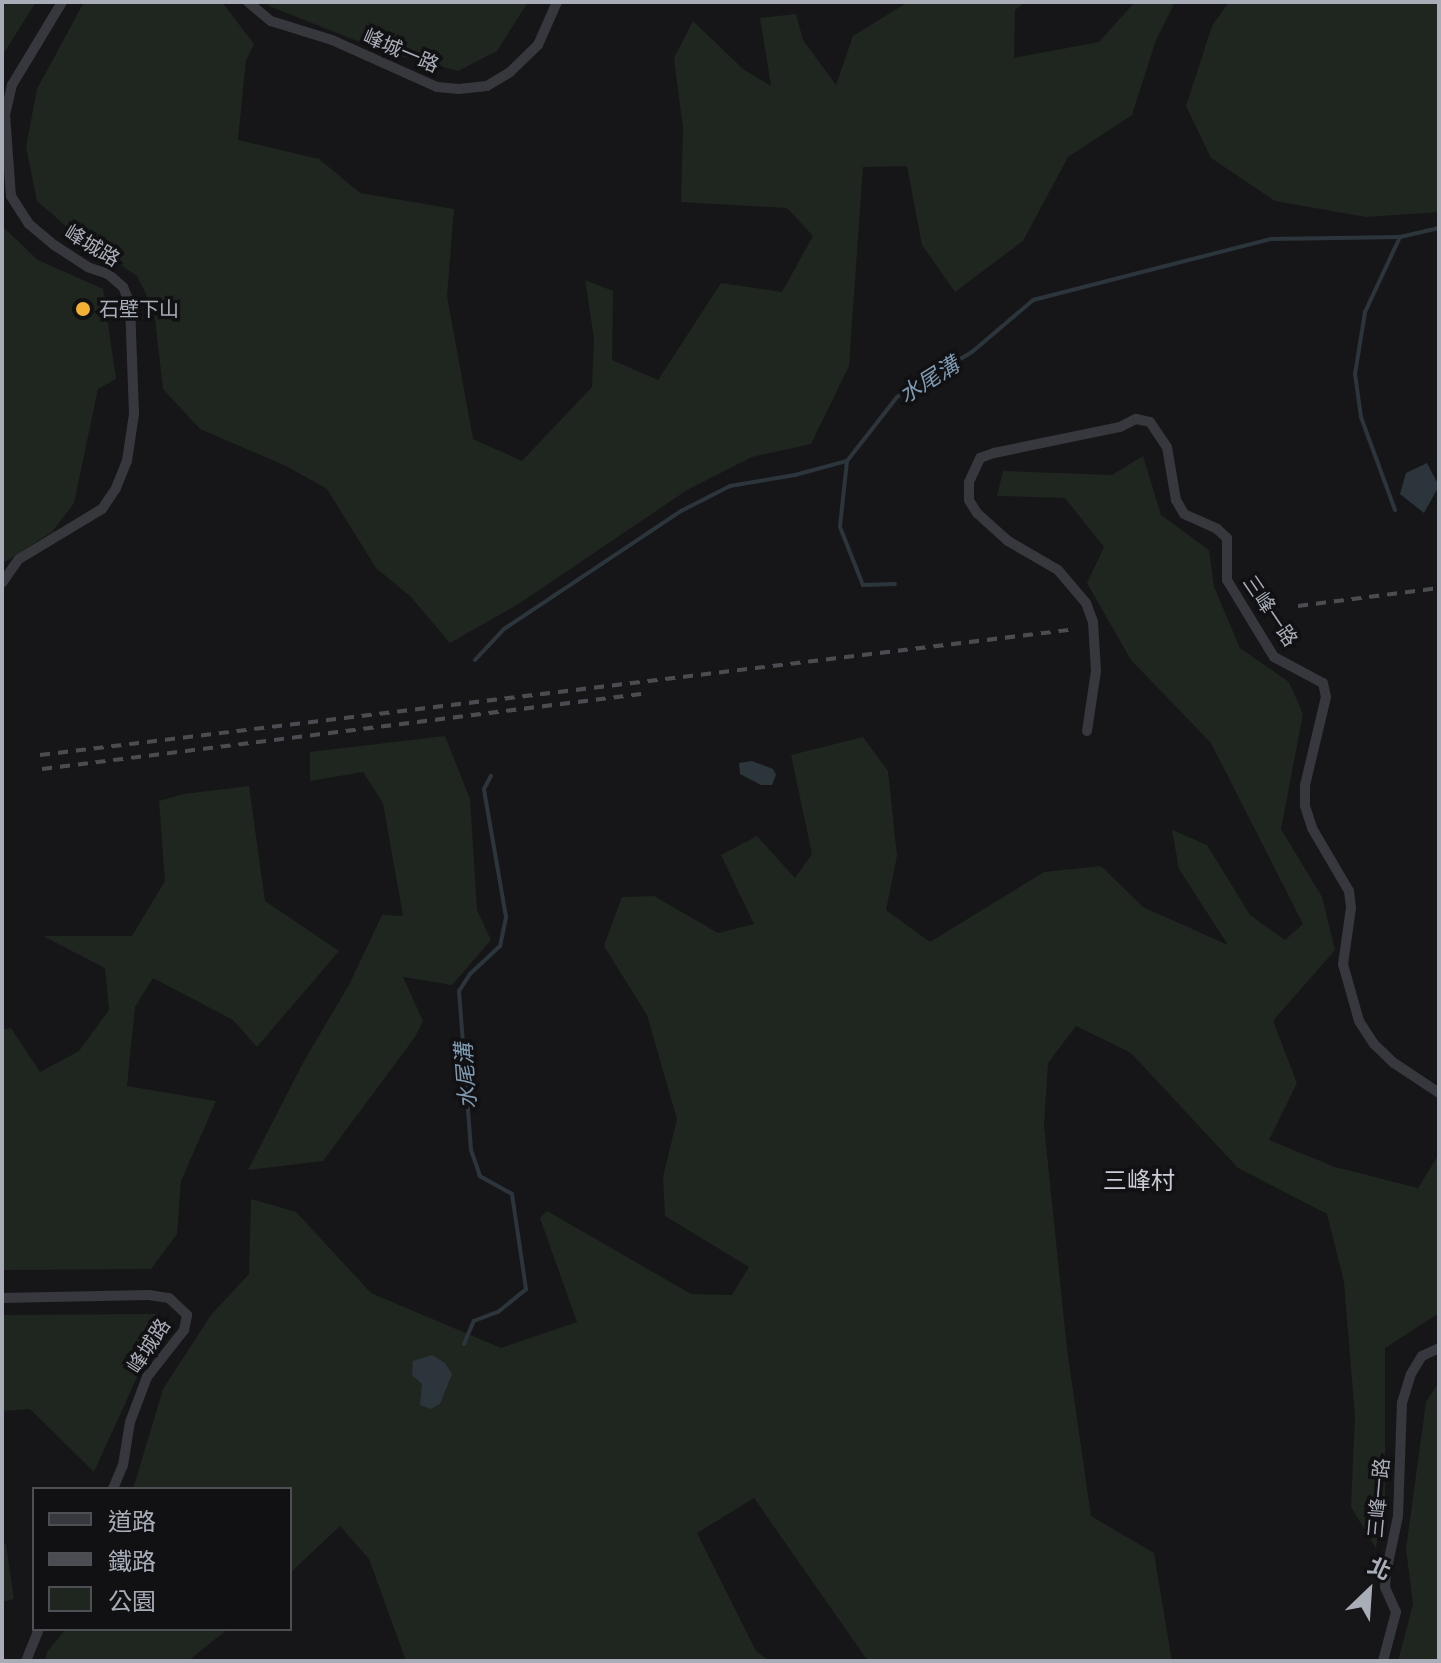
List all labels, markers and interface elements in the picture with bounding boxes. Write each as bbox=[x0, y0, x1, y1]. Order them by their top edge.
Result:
street label: 峰城一路 bbox=[359, 24, 443, 78]
street label: 峰城路 bbox=[60, 220, 124, 272]
place label: 石壁下山 bbox=[99, 297, 179, 321]
marker: 石壁下山 bbox=[74, 300, 92, 318]
water label: 水尾溝 bbox=[894, 351, 964, 409]
street label: 三峰一路 bbox=[1238, 571, 1302, 651]
water label: 水尾溝 bbox=[451, 1042, 481, 1110]
district label: 三峰村 bbox=[1103, 1168, 1175, 1196]
street label: 峰城路 bbox=[123, 1314, 175, 1378]
street label: 三峰一路 bbox=[1364, 1457, 1394, 1539]
legend bbox=[32, 1487, 292, 1631]
text: 道路 bbox=[108, 1507, 156, 1537]
text: 鐵路 bbox=[108, 1547, 156, 1577]
north arrow bbox=[1329, 1551, 1409, 1631]
text: 北 bbox=[1364, 1552, 1395, 1586]
text: 公園 bbox=[108, 1587, 156, 1617]

